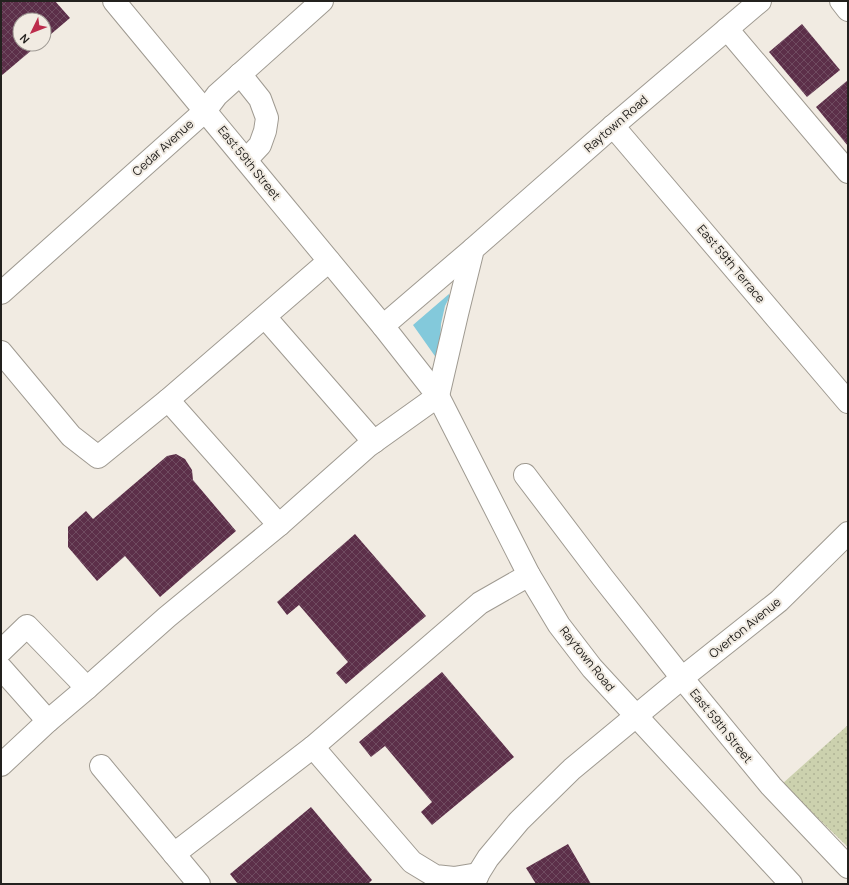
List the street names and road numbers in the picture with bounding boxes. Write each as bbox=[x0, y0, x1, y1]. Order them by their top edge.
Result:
street label: Raytown Road bbox=[580, 91, 651, 156]
street label: Cedar Avenue bbox=[128, 115, 197, 180]
street label: East 59th Street bbox=[214, 122, 285, 204]
street label: East 59th Terrace bbox=[694, 221, 769, 306]
street label: Overton Avenue bbox=[705, 593, 784, 662]
street label: Raytown Road bbox=[556, 623, 619, 695]
street label: East 59th Street bbox=[686, 685, 757, 767]

